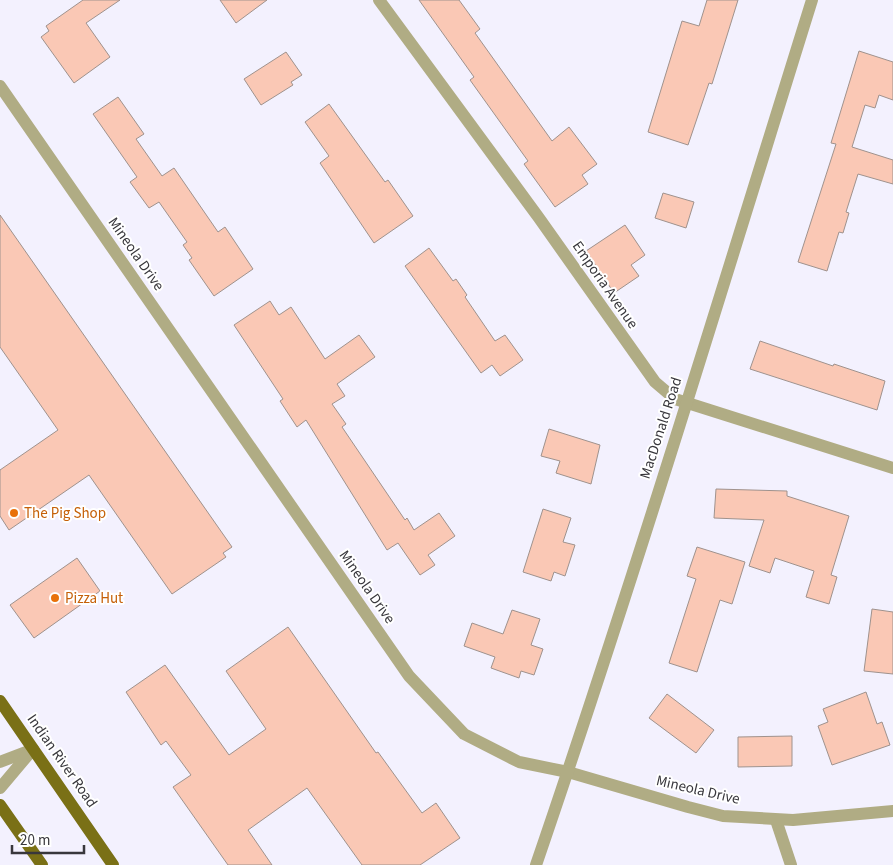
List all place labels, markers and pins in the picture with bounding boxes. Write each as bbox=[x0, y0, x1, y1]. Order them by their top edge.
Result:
place label: The Pig Shop bbox=[24, 503, 106, 524]
marker: The Pig Shop bbox=[8, 507, 20, 519]
place label: Pizza Hut bbox=[65, 588, 123, 609]
marker: Pizza Hut bbox=[49, 592, 61, 604]

